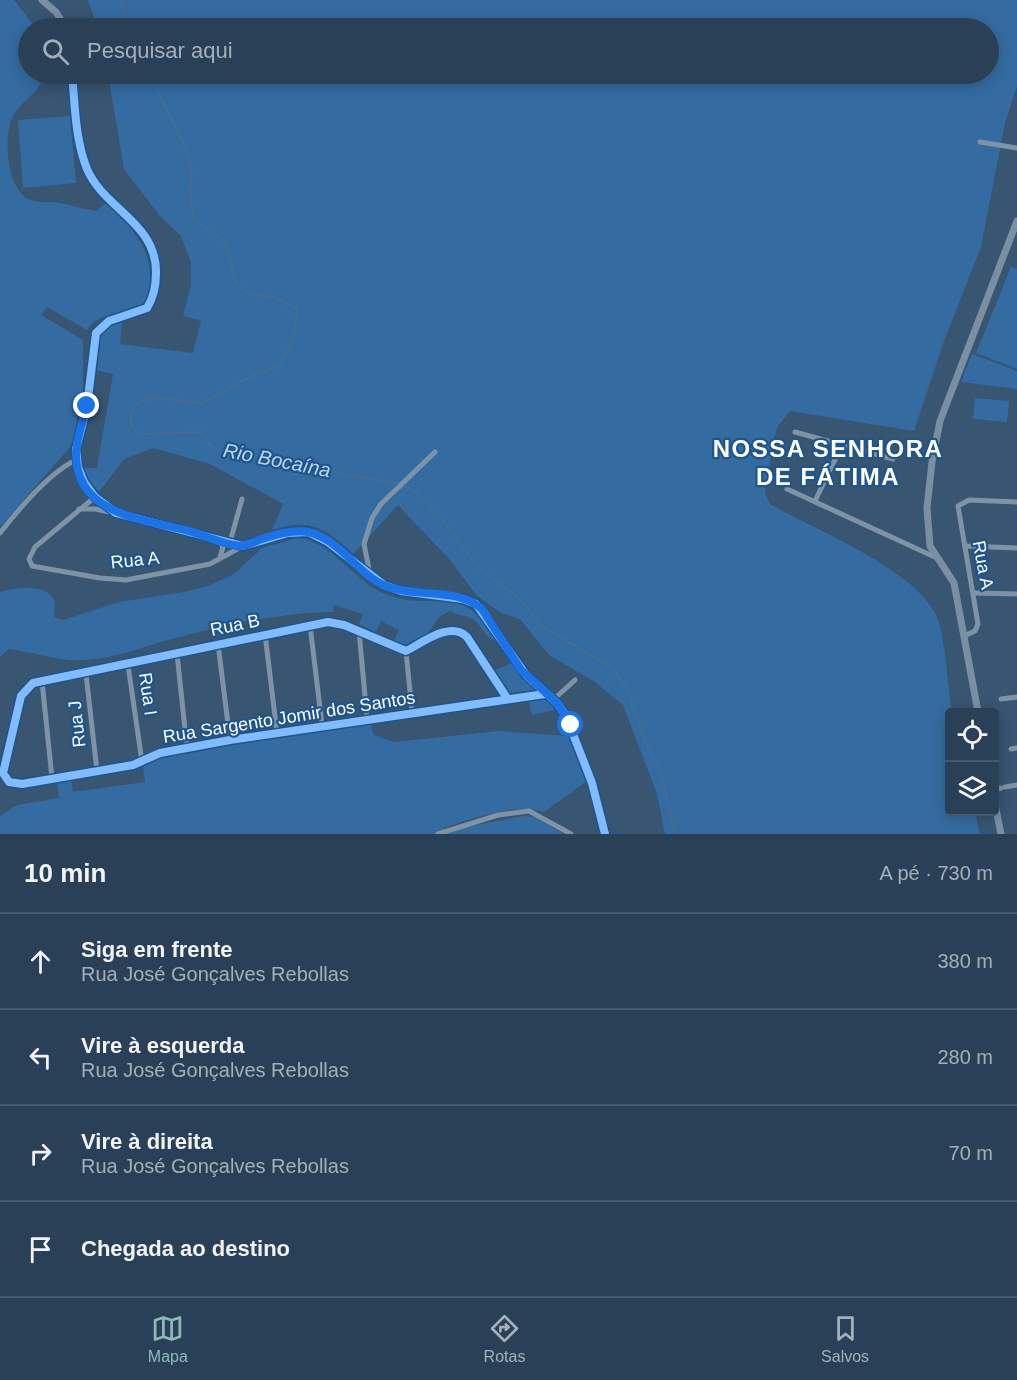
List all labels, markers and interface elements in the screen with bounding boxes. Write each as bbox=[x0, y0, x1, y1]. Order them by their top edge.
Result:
search box bbox=[18, 18, 999, 84]
icon: search bbox=[39, 35, 72, 68]
text: Pesquisar aqui bbox=[87, 38, 233, 63]
route end bbox=[73, 392, 99, 418]
district label: NOSSA SENHORA DE FÁTIMA bbox=[713, 435, 943, 490]
water label: Rio Bocaína bbox=[221, 439, 333, 481]
street label: Rua A bbox=[969, 539, 997, 591]
street label: Rua A bbox=[110, 547, 160, 573]
street label: Rua B bbox=[208, 610, 262, 640]
street label: Rua I bbox=[135, 671, 161, 717]
street label: Rua Sargento Jomir dos Santos bbox=[161, 687, 417, 747]
street label: Rua J bbox=[65, 700, 89, 748]
map controls bbox=[945, 708, 999, 816]
button: locate bbox=[945, 708, 999, 762]
route start bbox=[557, 711, 583, 737]
button: layers bbox=[945, 762, 999, 816]
text: 10 min bbox=[24, 858, 106, 888]
text: A pé · 730 m bbox=[880, 862, 993, 884]
text: Siga em frente bbox=[81, 937, 233, 962]
icon: ahead bbox=[24, 945, 57, 978]
text: 380 m bbox=[937, 950, 993, 972]
text: Rua José Gonçalves Rebollas bbox=[81, 963, 349, 985]
text: Vire à esquerda bbox=[81, 1033, 244, 1058]
icon: left bbox=[24, 1041, 57, 1074]
text: 280 m bbox=[937, 1046, 993, 1068]
text: Rua José Gonçalves Rebollas bbox=[81, 1059, 349, 1081]
text: Vire à direita bbox=[81, 1129, 213, 1154]
icon: right bbox=[24, 1137, 57, 1170]
text: 70 m bbox=[949, 1142, 993, 1164]
text: Rua José Gonçalves Rebollas bbox=[81, 1155, 349, 1177]
icon: arrive bbox=[24, 1233, 57, 1266]
text: Chegada ao destino bbox=[81, 1236, 290, 1261]
tab: Mapa bbox=[148, 1312, 188, 1366]
tab: Rotas bbox=[484, 1312, 525, 1366]
tab: Salvos bbox=[821, 1312, 869, 1366]

